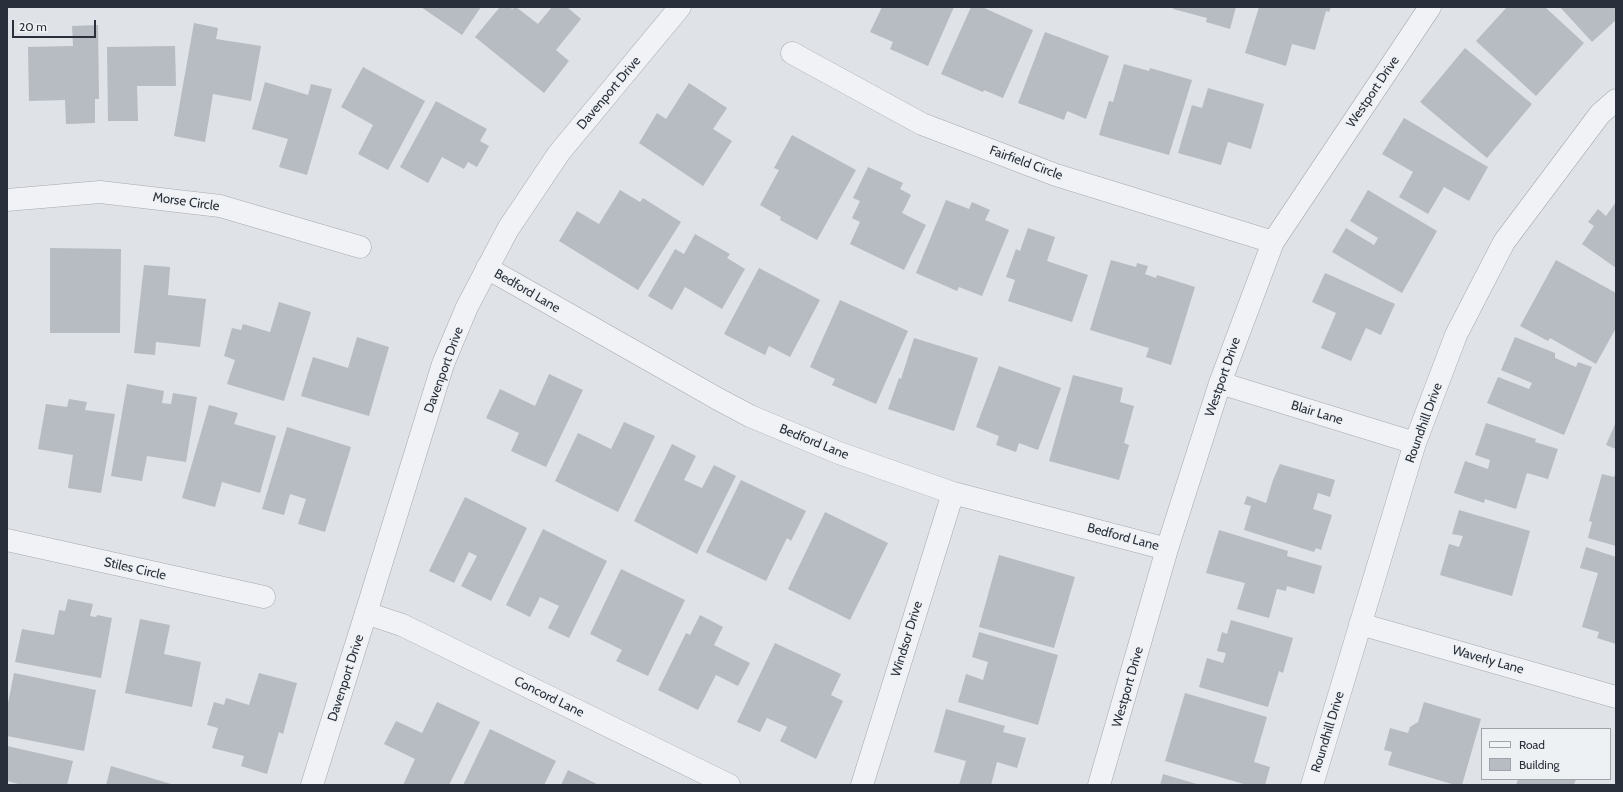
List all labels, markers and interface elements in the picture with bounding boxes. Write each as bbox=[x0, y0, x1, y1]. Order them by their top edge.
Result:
scale bar bbox=[14, 12, 98, 38]
text: 20 m bbox=[19, 19, 47, 34]
street label: Davenport Drive bbox=[574, 53, 644, 133]
street label: Westport Drive bbox=[1343, 53, 1403, 131]
street label: Fairfield Circle bbox=[987, 143, 1065, 183]
street label: Morse Circle bbox=[152, 190, 220, 214]
street label: Bedford Lane bbox=[491, 266, 563, 316]
street label: Davenport Drive bbox=[421, 325, 467, 415]
street label: Westport Drive bbox=[1202, 335, 1244, 419]
street label: Roundhill Drive bbox=[1402, 381, 1446, 465]
street label: Blair Lane bbox=[1289, 398, 1345, 428]
street label: Bedford Lane bbox=[777, 421, 851, 463]
street label: Bedford Lane bbox=[1085, 520, 1161, 554]
street label: Stiles Circle bbox=[102, 554, 168, 584]
street label: Windsor Drive bbox=[888, 599, 926, 679]
street label: Davenport Drive bbox=[325, 633, 367, 723]
street label: Waverly Lane bbox=[1450, 642, 1526, 678]
street label: Westport Drive bbox=[1109, 645, 1147, 729]
street label: Concord Lane bbox=[511, 673, 587, 721]
street label: Roundhill Drive bbox=[1308, 690, 1348, 774]
legend bbox=[1481, 728, 1611, 780]
text: Road bbox=[1519, 737, 1545, 752]
text: Building bbox=[1519, 757, 1560, 772]

